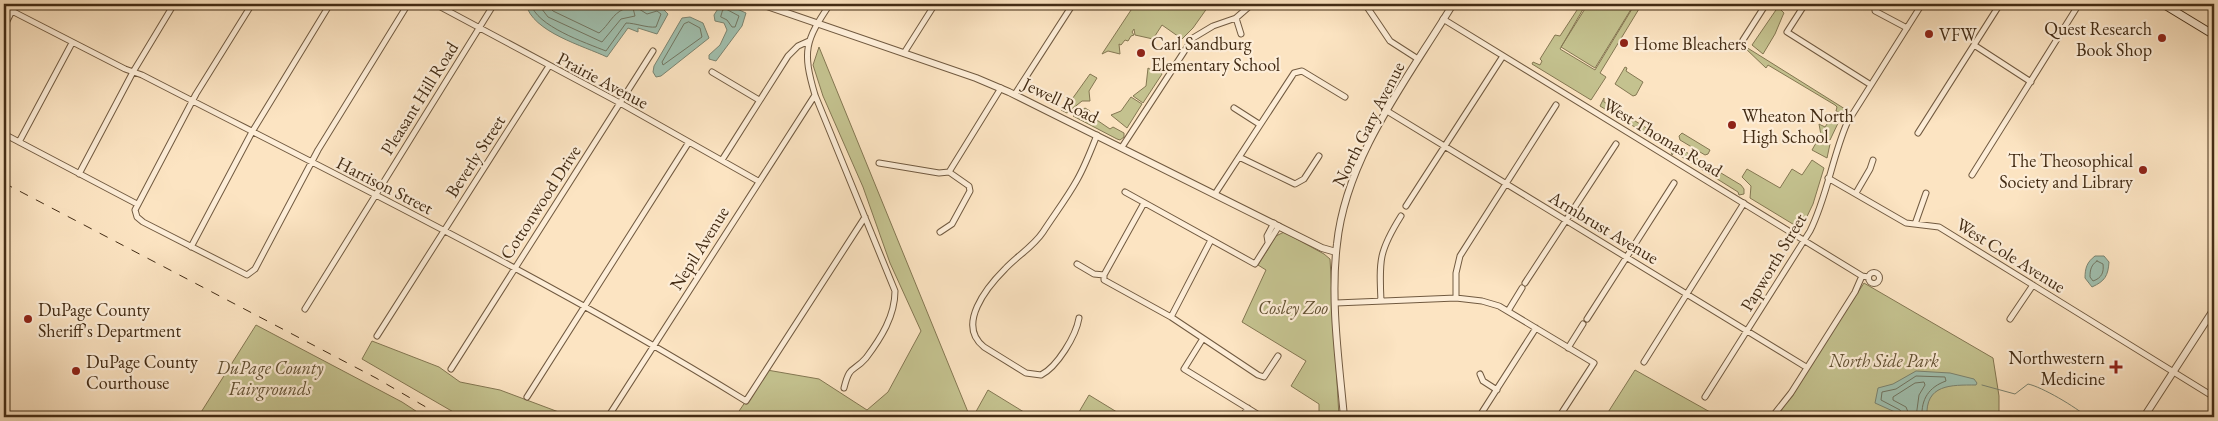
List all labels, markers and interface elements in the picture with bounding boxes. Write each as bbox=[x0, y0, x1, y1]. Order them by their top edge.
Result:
place label: Quest Research Book Shop bbox=[2044, 17, 2152, 61]
place label: VFW bbox=[1939, 23, 1977, 46]
marker: VFW bbox=[1923, 28, 1935, 40]
place label: Carl Sandburg Elementary School bbox=[1151, 32, 1280, 76]
place label: Home Bleachers bbox=[1634, 32, 1747, 55]
marker: Quest Research Book Shop bbox=[2156, 32, 2168, 44]
street label: Pleasant Hill Road bbox=[375, 36, 463, 159]
marker: Home Bleachers bbox=[1618, 37, 1630, 49]
street label: Prairie Avenue bbox=[553, 46, 653, 114]
marker: Carl Sandburg Elementary School bbox=[1135, 47, 1147, 59]
street label: North Gary Avenue bbox=[1327, 58, 1409, 190]
street label: Jewell Road bbox=[1017, 71, 1104, 129]
street label: West Thomas Road bbox=[1599, 92, 1728, 182]
place label: Wheaton North High School bbox=[1742, 104, 1854, 148]
street label: Beverly Street bbox=[440, 110, 510, 201]
marker: Wheaton North High School bbox=[1726, 119, 1738, 131]
street label: Cottonwood Drive bbox=[494, 140, 586, 264]
place label: The Theosophical Society and Library bbox=[1999, 149, 2133, 193]
street label: Harrison Street bbox=[333, 151, 438, 219]
marker: The Theosophical Society and Library bbox=[2137, 164, 2149, 176]
street label: Armbrust Avenue bbox=[1544, 185, 1663, 269]
street label: Nepil Avenue bbox=[664, 202, 734, 294]
street label: Papworth Street bbox=[1735, 209, 1811, 315]
street label: West Cole Avenue bbox=[1952, 212, 2070, 298]
park label: Cosley Zoo bbox=[1258, 296, 1328, 320]
place label: DuPage County Sheriff's Department bbox=[38, 298, 181, 342]
marker: DuPage County Sheriff's Department bbox=[22, 313, 34, 325]
place label: Northwestern Medicine bbox=[2008, 346, 2105, 390]
park label: North Side Park bbox=[1828, 349, 1939, 372]
place label: DuPage County Courthouse bbox=[86, 350, 198, 394]
park label: DuPage County Fairgrounds bbox=[215, 356, 324, 401]
marker: Northwestern Medicine bbox=[2109, 360, 2123, 374]
marker: DuPage County Courthouse bbox=[70, 365, 82, 377]

